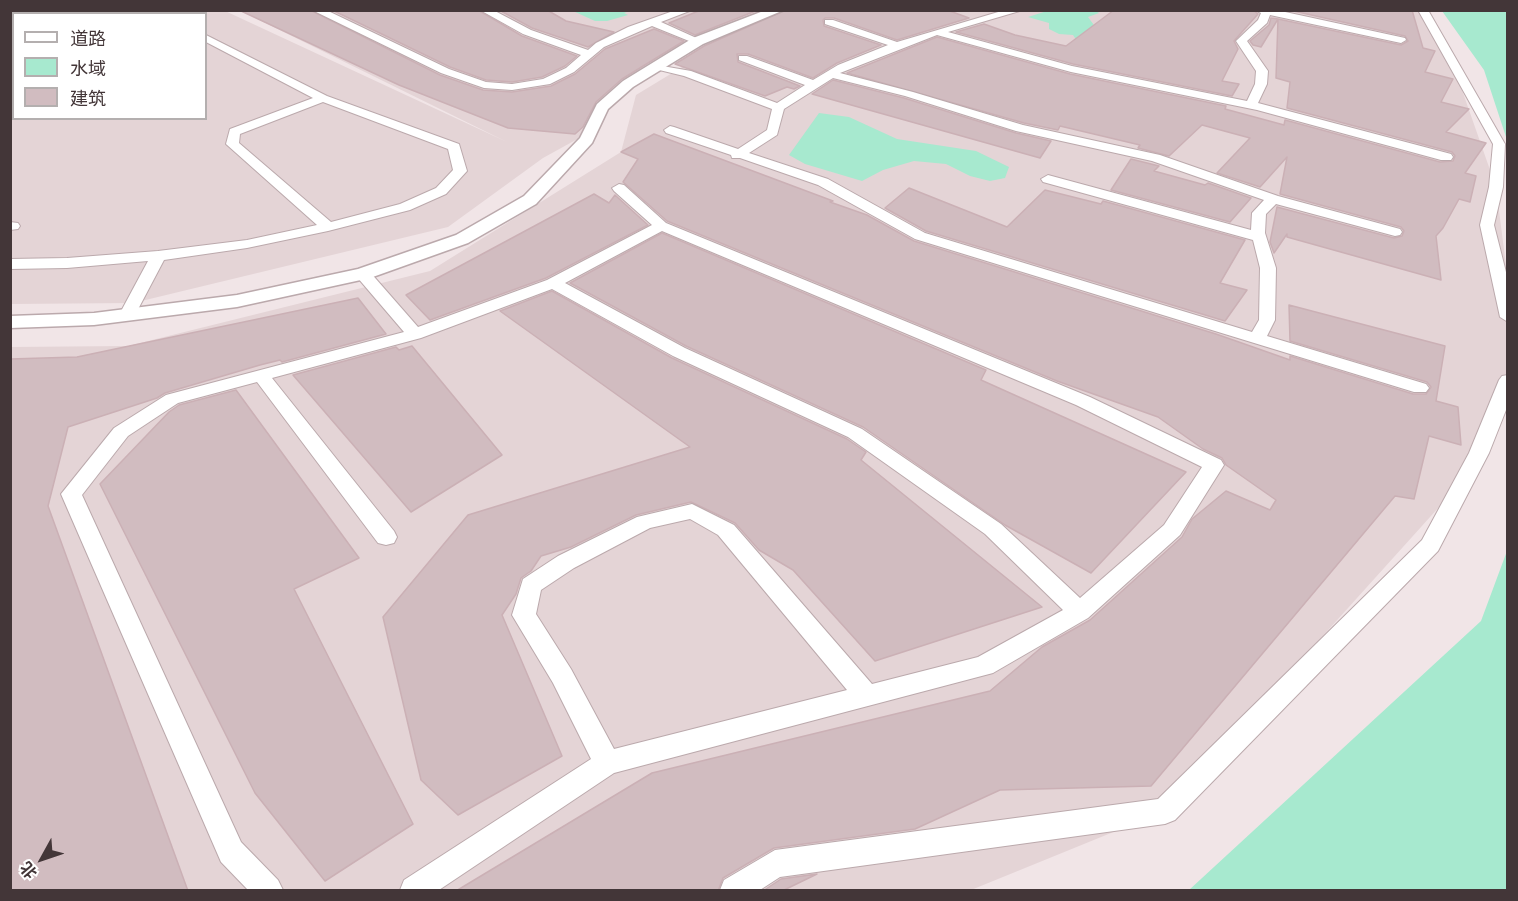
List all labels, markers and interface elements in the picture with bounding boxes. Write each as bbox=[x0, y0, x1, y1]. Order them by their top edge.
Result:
legend bbox=[12, 12, 207, 120]
text: 道路 bbox=[70, 27, 106, 50]
text: 水域 bbox=[70, 57, 106, 80]
text: 建筑 bbox=[70, 87, 106, 110]
north arrow bbox=[12, 829, 72, 889]
text: 北 bbox=[15, 858, 41, 883]

